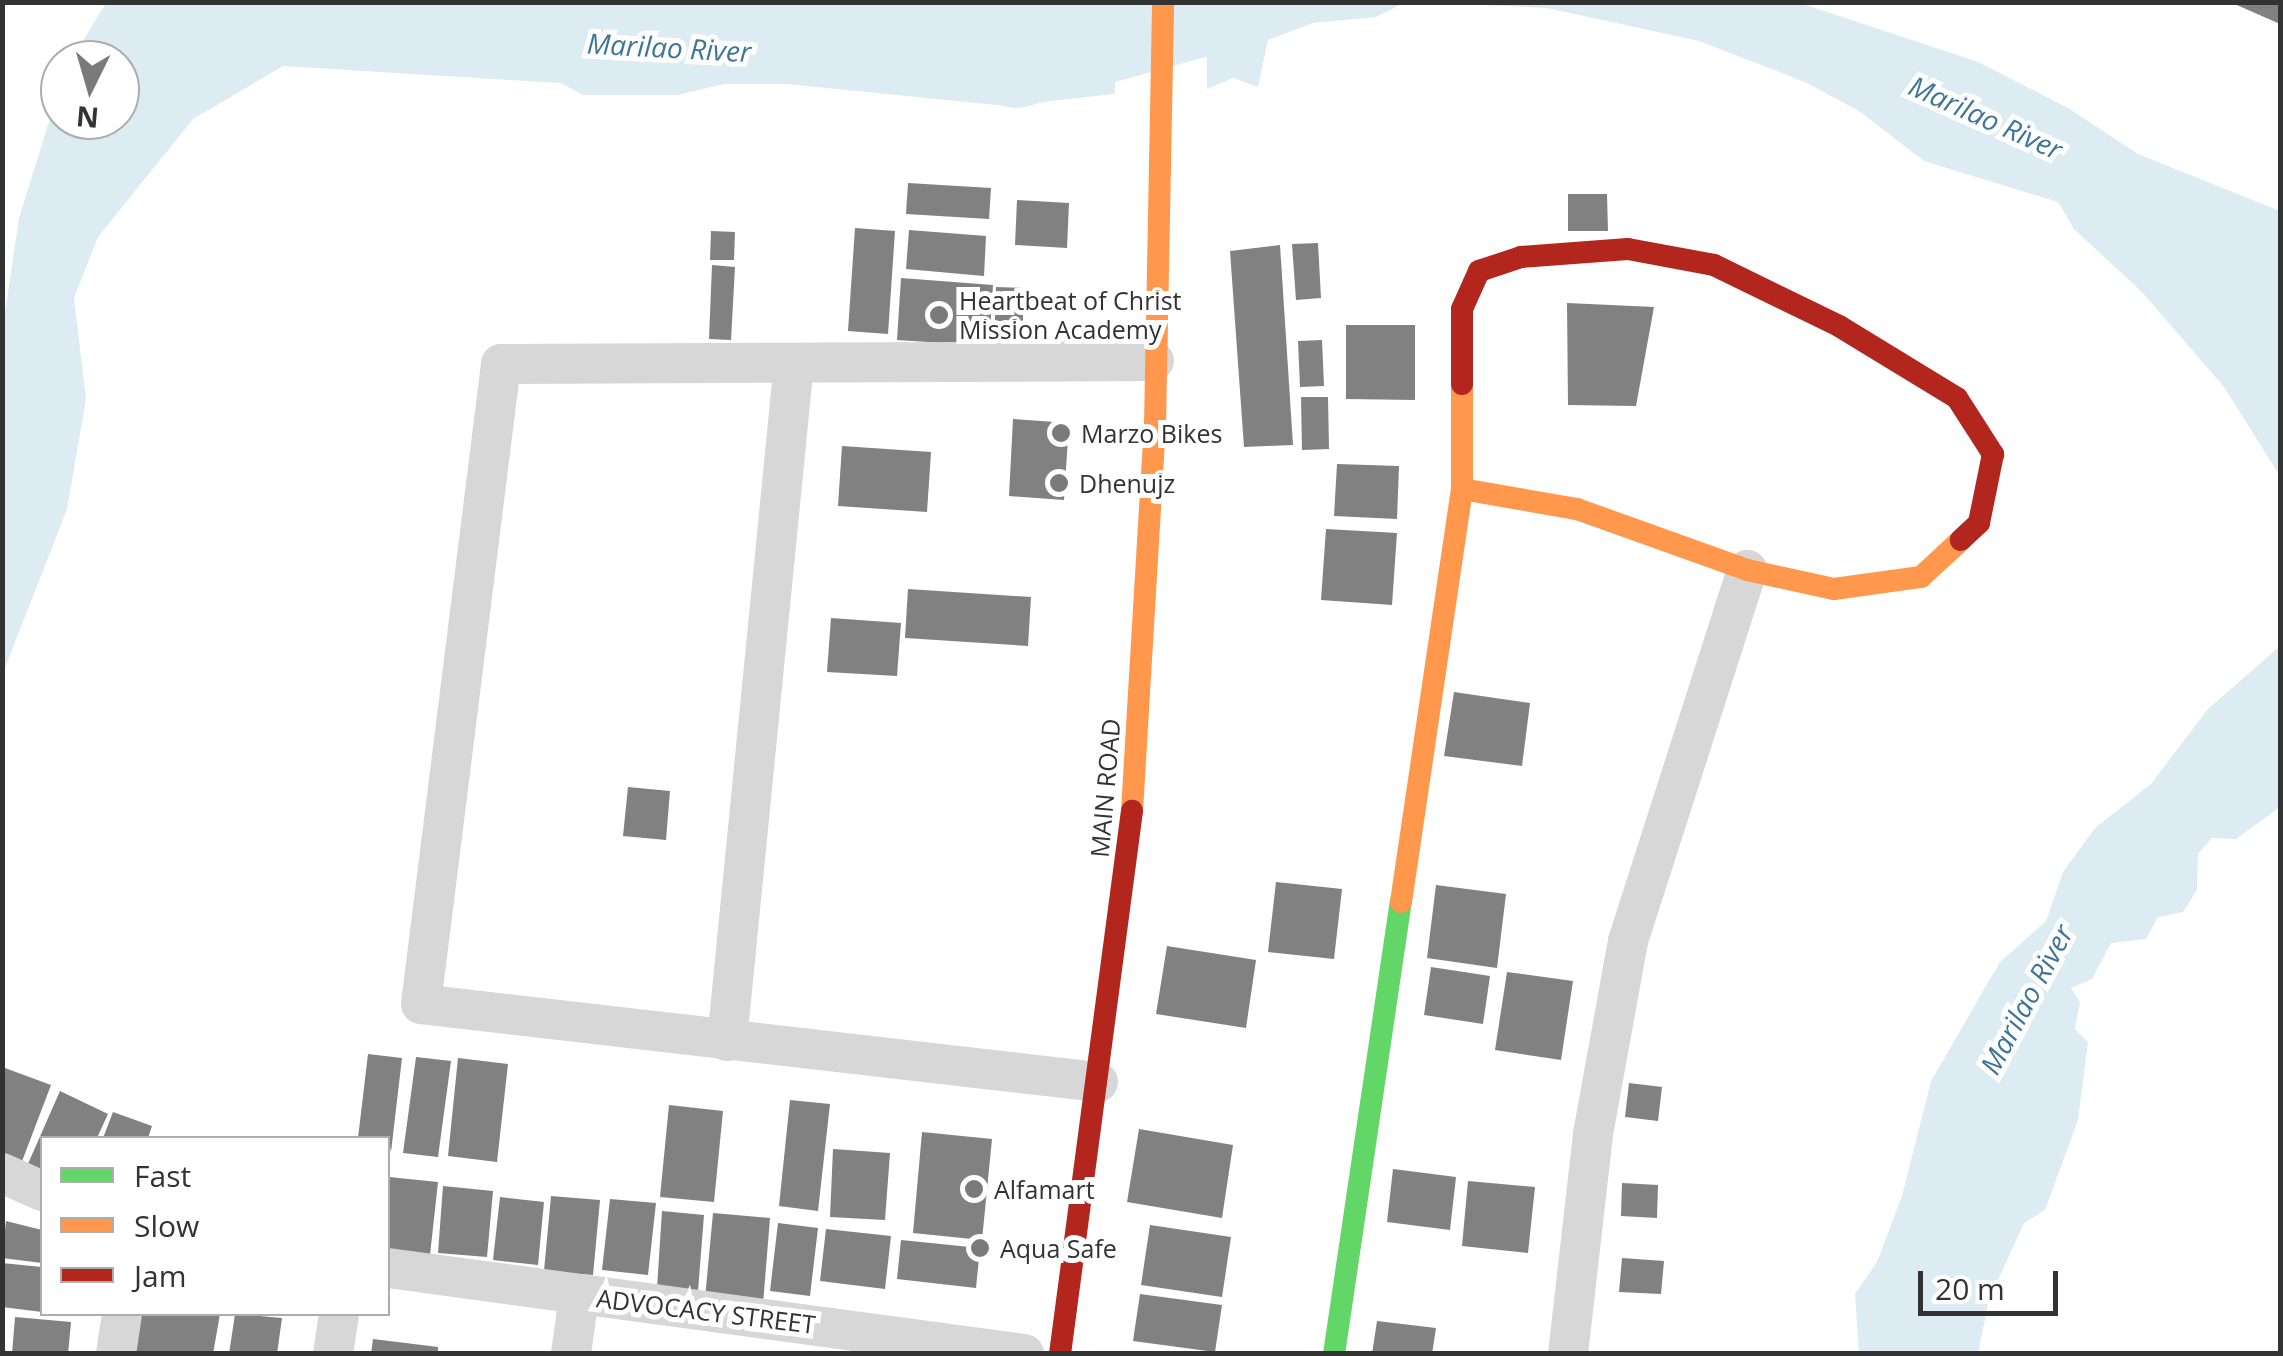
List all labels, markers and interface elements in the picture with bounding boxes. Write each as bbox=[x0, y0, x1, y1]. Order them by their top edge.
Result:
water label: Marilao River bbox=[586, 26, 752, 68]
north arrow bbox=[40, 40, 140, 140]
water label: Marilao River bbox=[1904, 68, 2068, 166]
text: N bbox=[75, 98, 101, 138]
place label: Heartbeat of Christ Mission Academy bbox=[959, 286, 1181, 345]
marker: Heartbeat of Christ Mission Academy bbox=[928, 304, 950, 326]
place label: Marzo Bikes bbox=[1081, 418, 1222, 448]
marker: Marzo Bikes bbox=[1050, 422, 1072, 444]
place label: Dhenujz bbox=[1079, 468, 1175, 498]
marker: Dhenujz bbox=[1048, 472, 1070, 494]
street label: MAIN ROAD bbox=[1084, 717, 1126, 859]
water label: Marilao River bbox=[1973, 919, 2079, 1079]
legend bbox=[40, 1136, 390, 1316]
text: Fast bbox=[134, 1155, 191, 1196]
place label: Alfamart bbox=[994, 1174, 1095, 1204]
marker: Alfamart bbox=[963, 1178, 985, 1200]
text: Slow bbox=[134, 1205, 199, 1246]
place label: Aqua Safe bbox=[1000, 1233, 1117, 1263]
marker: Aqua Safe bbox=[969, 1237, 991, 1259]
scale bar bbox=[1923, 1251, 2063, 1313]
text: Jam bbox=[134, 1255, 187, 1296]
text: 20 m bbox=[1935, 1268, 2005, 1309]
street label: ADVOCACY STREET bbox=[595, 1283, 817, 1339]

